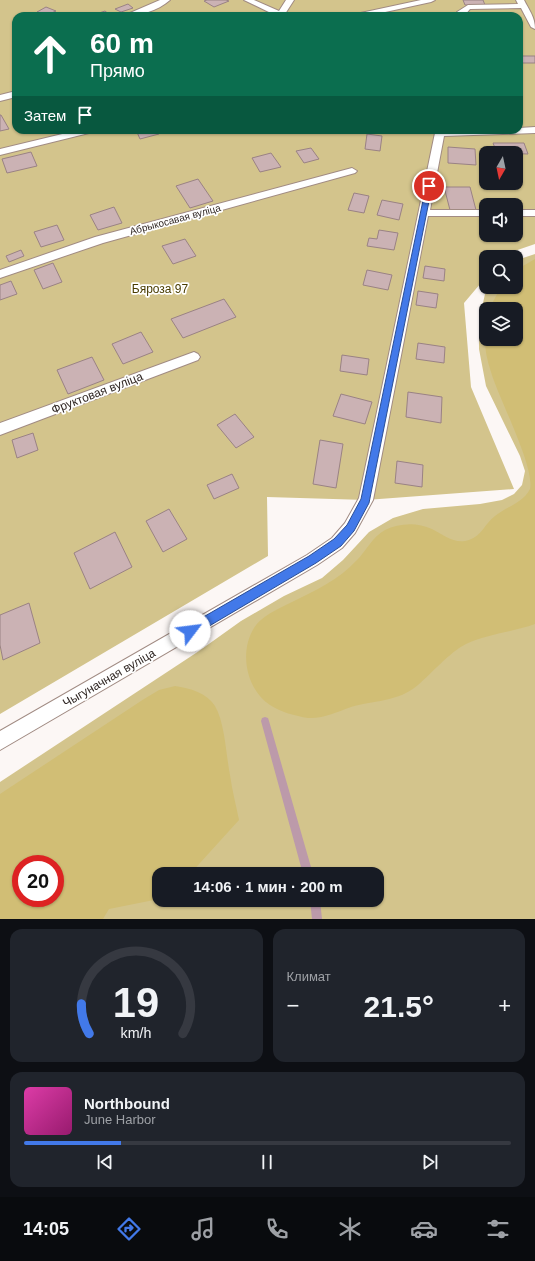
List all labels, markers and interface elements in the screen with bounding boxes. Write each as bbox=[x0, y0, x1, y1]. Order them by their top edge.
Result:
icon: ahead bbox=[24, 28, 76, 80]
text: 60 m bbox=[90, 28, 154, 59]
text: Прямо bbox=[90, 61, 145, 81]
icon: arrive bbox=[74, 104, 96, 126]
text: Затем bbox=[24, 107, 66, 124]
north arrow bbox=[479, 146, 523, 190]
map controls bbox=[479, 146, 523, 346]
pin bbox=[412, 169, 446, 203]
icon: arrive bbox=[418, 175, 440, 197]
button: sound bbox=[479, 198, 523, 242]
street label: Абрыкосавая вуліца bbox=[128, 202, 222, 237]
button: search bbox=[479, 250, 523, 294]
park label: Бяроза 97 bbox=[132, 282, 189, 296]
button: layers bbox=[479, 302, 523, 346]
street label: Фруктовая вуліца bbox=[49, 369, 145, 417]
position arrow bbox=[169, 610, 211, 652]
street label: Чыгуначная вуліца bbox=[60, 646, 158, 710]
speed limit sign: 20 bbox=[12, 855, 64, 907]
text: 14:06 · 1 мин · 200 m bbox=[193, 878, 343, 895]
text: Климат bbox=[287, 969, 331, 984]
text: 19 bbox=[113, 978, 159, 1025]
text: 21.5° bbox=[364, 990, 434, 1023]
text: − bbox=[287, 993, 299, 1018]
text: + bbox=[498, 993, 511, 1018]
text: km/h bbox=[121, 1024, 152, 1040]
text: Northbound bbox=[84, 1095, 170, 1112]
text: June Harbor bbox=[84, 1112, 156, 1127]
icon: previous bbox=[94, 1151, 116, 1173]
icon: pause bbox=[256, 1151, 278, 1173]
icon: next bbox=[419, 1151, 441, 1173]
icon: directions bbox=[115, 1215, 143, 1243]
icon: music bbox=[189, 1215, 217, 1243]
icon: phone bbox=[263, 1215, 291, 1243]
icon: climate bbox=[336, 1215, 364, 1243]
icon: car bbox=[410, 1215, 438, 1243]
icon: filters bbox=[484, 1215, 512, 1243]
text: 14:05 bbox=[23, 1219, 69, 1239]

